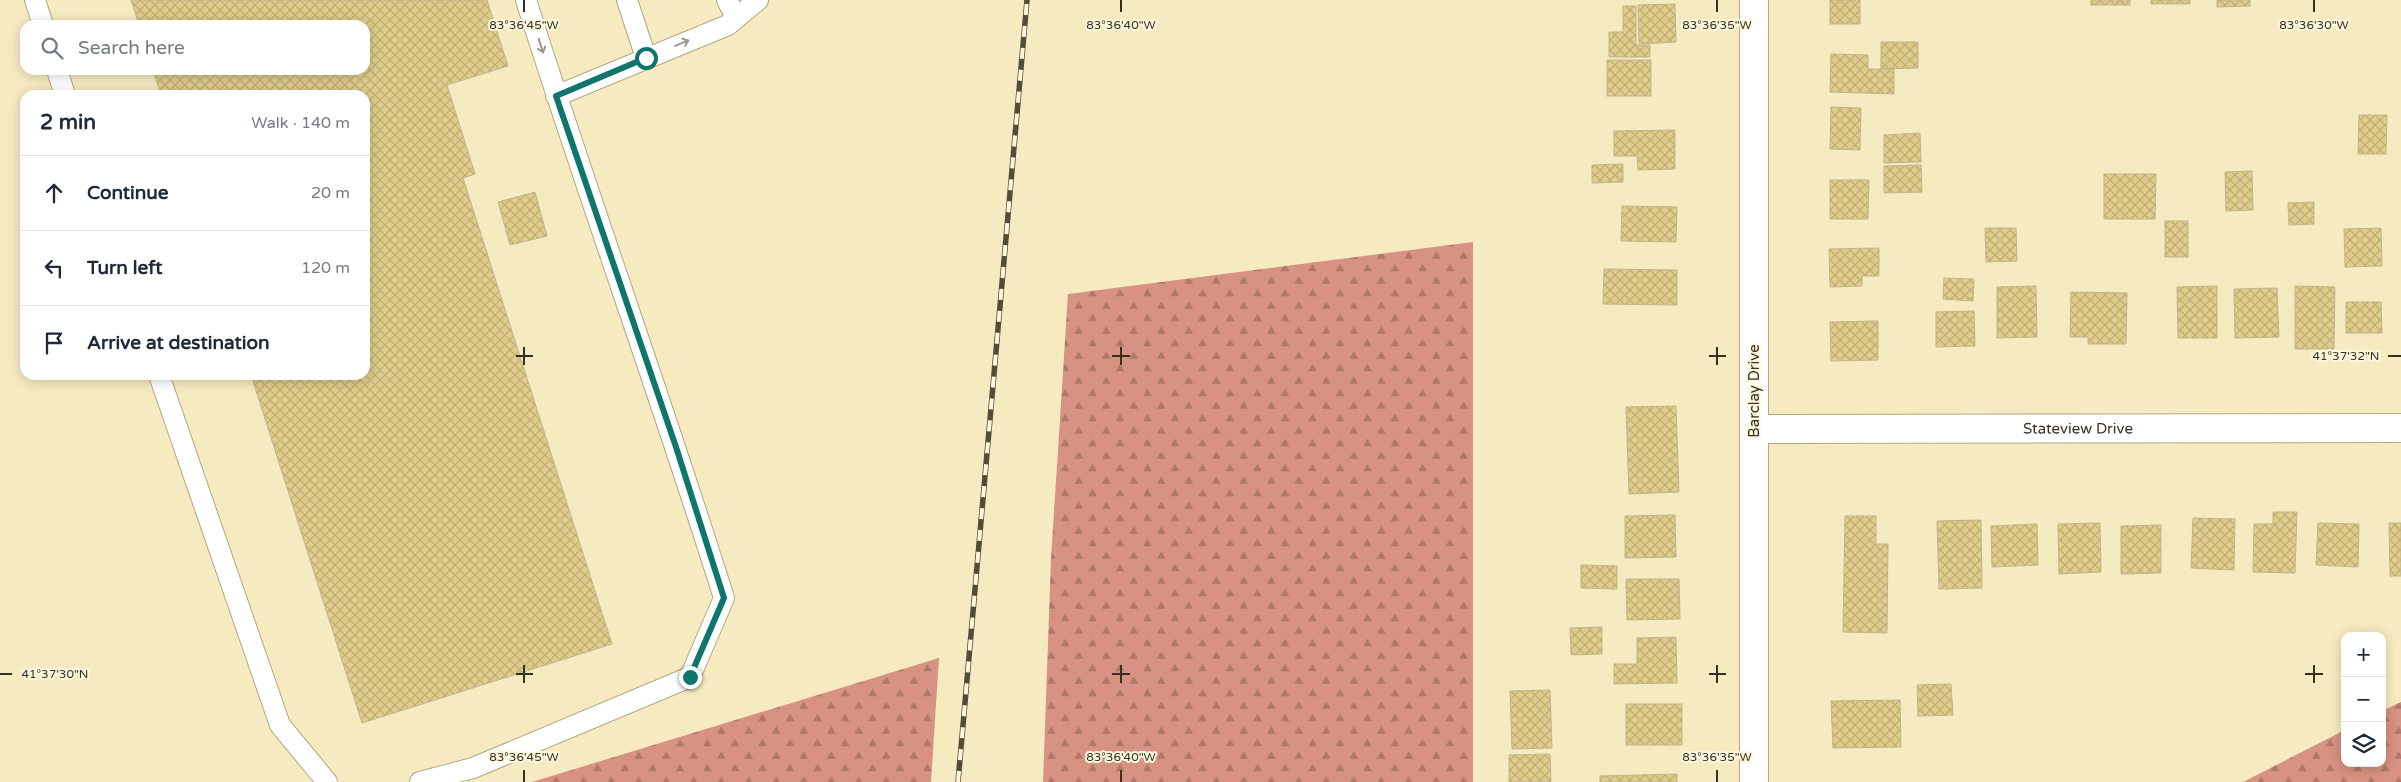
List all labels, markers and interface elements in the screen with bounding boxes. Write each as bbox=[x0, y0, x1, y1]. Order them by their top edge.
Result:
text: 83°36'45"W bbox=[489, 18, 559, 32]
text: 83°36'40"W bbox=[1086, 18, 1156, 32]
text: 83°36'35"W bbox=[1682, 18, 1752, 32]
text: 83°36'30"W bbox=[2279, 18, 2349, 32]
search box bbox=[20, 20, 370, 75]
icon: search bbox=[38, 34, 66, 62]
text: Search here bbox=[78, 37, 185, 59]
one-way arrow bbox=[536, 38, 546, 54]
one-way arrow bbox=[674, 38, 689, 48]
route start bbox=[635, 47, 658, 70]
text: 2 min bbox=[40, 110, 96, 135]
text: Walk · 140 m bbox=[251, 113, 350, 133]
icon: ahead bbox=[40, 179, 68, 207]
text: Continue bbox=[87, 182, 169, 204]
text: 20 m bbox=[311, 183, 350, 203]
icon: left bbox=[40, 254, 68, 282]
text: Turn left bbox=[87, 257, 163, 279]
text: 120 m bbox=[301, 258, 350, 278]
icon: arrive bbox=[40, 329, 68, 357]
text: Arrive at destination bbox=[87, 332, 270, 354]
street label: Barclay Drive bbox=[1745, 344, 1763, 438]
text: 41°37'32"N bbox=[2313, 349, 2380, 363]
street label: Stateview Drive bbox=[2023, 419, 2133, 438]
map controls bbox=[2341, 632, 2386, 767]
button: + bbox=[2341, 632, 2386, 677]
route end bbox=[679, 666, 702, 689]
text: 41°37'30"N bbox=[22, 667, 89, 681]
button: − bbox=[2341, 677, 2386, 722]
button: layers bbox=[2341, 722, 2386, 767]
text: 83°36'45"W bbox=[489, 750, 559, 764]
text: 83°36'40"W bbox=[1086, 750, 1156, 764]
text: 83°36'35"W bbox=[1682, 750, 1752, 764]

